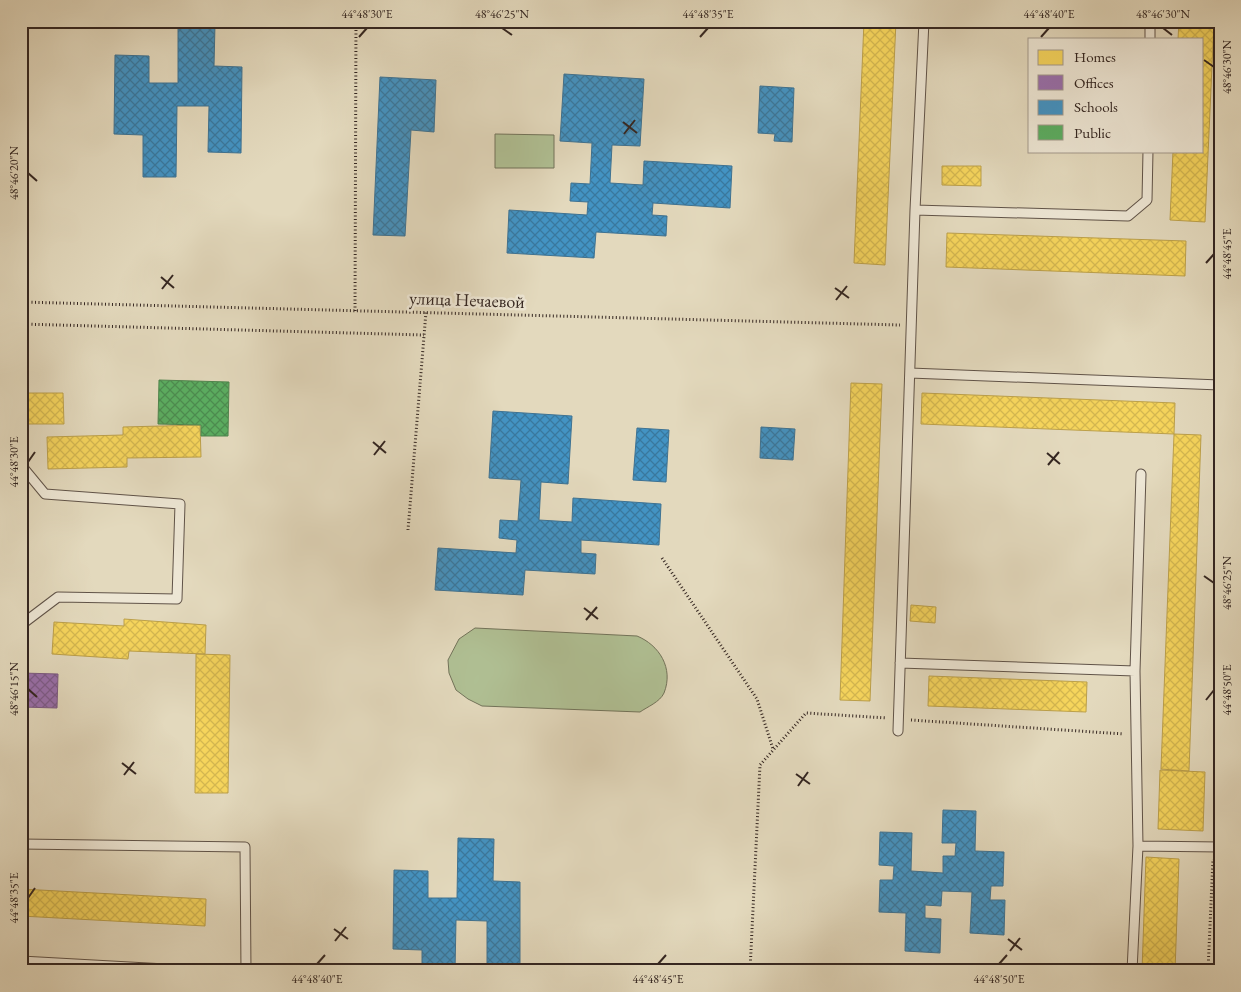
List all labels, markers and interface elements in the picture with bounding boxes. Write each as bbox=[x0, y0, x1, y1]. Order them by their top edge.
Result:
text: 44°48'30"E bbox=[341, 6, 393, 22]
text: 48°46'25"N bbox=[475, 6, 529, 22]
text: 44°48'35"E bbox=[682, 6, 734, 22]
text: 44°48'40"E bbox=[1023, 6, 1075, 22]
text: 48°46'30"N bbox=[1136, 6, 1190, 22]
legend bbox=[1028, 38, 1204, 152]
text: 48°46'30"N bbox=[1219, 40, 1235, 94]
text: Homes bbox=[1074, 47, 1116, 66]
text: Offices bbox=[1074, 73, 1114, 92]
text: Schools bbox=[1074, 97, 1118, 116]
text: Public bbox=[1074, 123, 1111, 142]
text: 48°46'20"N bbox=[6, 146, 22, 200]
text: 44°48'45"E bbox=[1219, 228, 1235, 280]
street label: улица Нечаевой bbox=[409, 286, 526, 313]
text: 44°48'30"E bbox=[6, 436, 22, 488]
text: 48°46'25"N bbox=[1219, 556, 1235, 610]
text: 48°46'15"N bbox=[6, 662, 22, 716]
text: 44°48'50"E bbox=[1219, 664, 1235, 716]
text: 44°48'35"E bbox=[6, 872, 22, 924]
text: 44°48'40"E bbox=[291, 971, 343, 987]
text: 44°48'45"E bbox=[632, 971, 684, 987]
text: 44°48'50"E bbox=[973, 971, 1025, 987]

